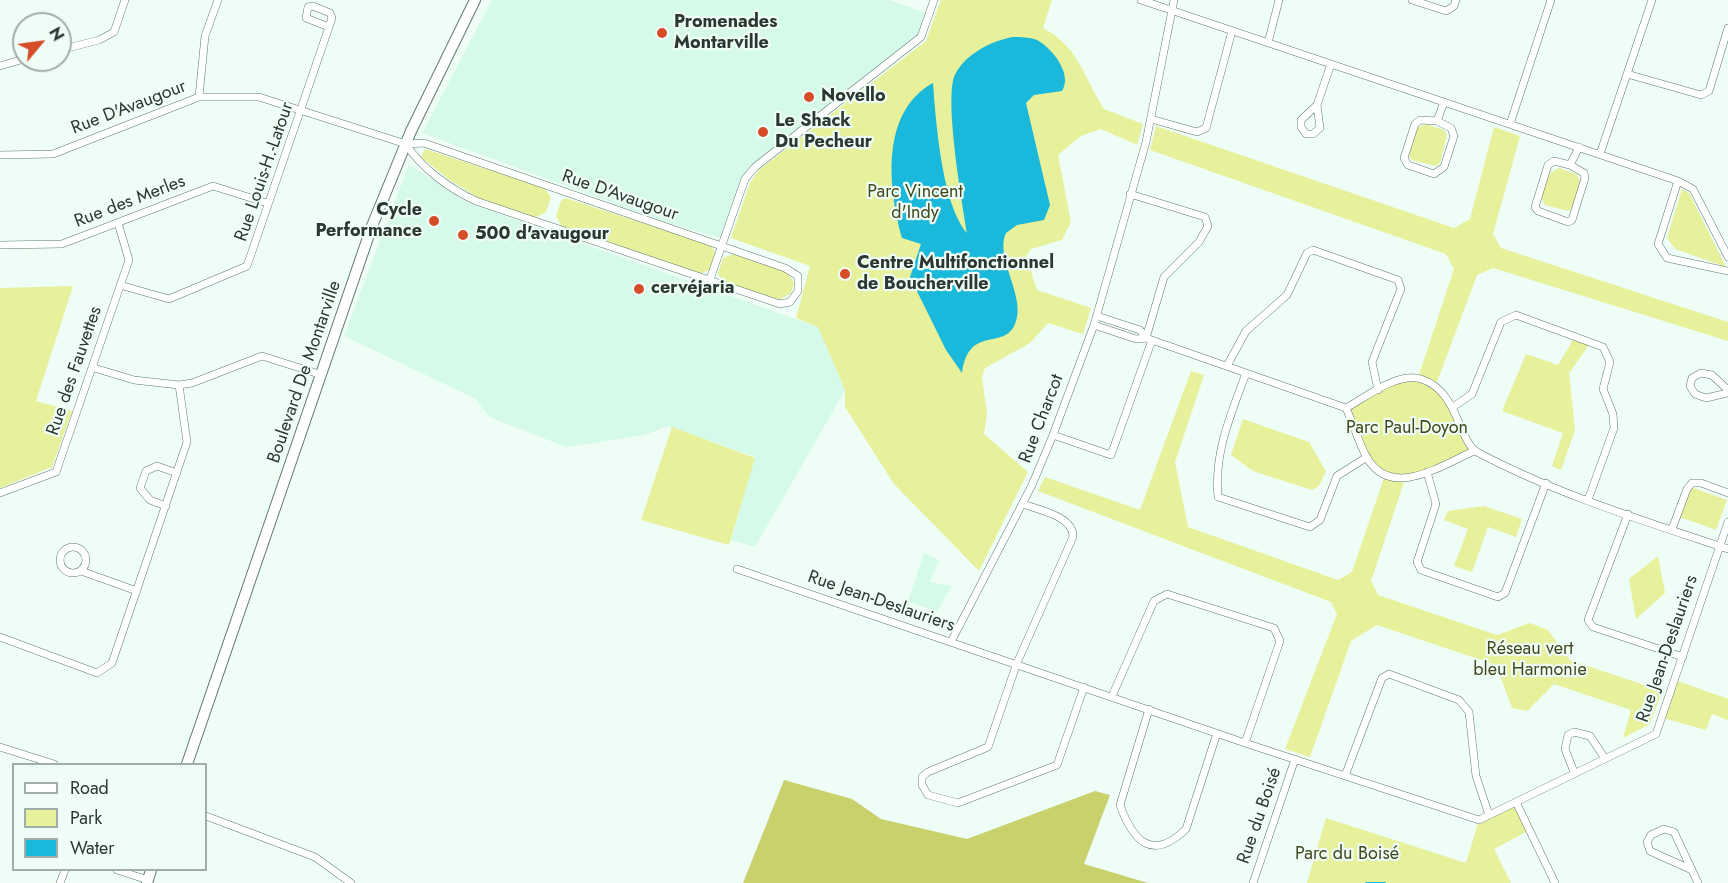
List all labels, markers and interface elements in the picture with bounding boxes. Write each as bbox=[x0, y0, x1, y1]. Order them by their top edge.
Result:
north arrow bbox=[12, 12, 72, 72]
place label: Promenades Montarville bbox=[674, 12, 777, 54]
text: N bbox=[43, 23, 70, 45]
marker: Promenades Montarville bbox=[655, 26, 669, 40]
street label: Rue D'Avaugour bbox=[68, 76, 190, 140]
place label: Novello bbox=[821, 86, 886, 108]
marker: Novello bbox=[802, 90, 816, 104]
street label: Rue Louis-H.-Latour bbox=[231, 100, 299, 244]
place label: Le Shack Du Pecheur bbox=[775, 111, 872, 154]
marker: Le Shack Du Pecheur bbox=[756, 125, 770, 139]
street label: Rue D'Avaugour bbox=[559, 166, 681, 226]
street label: Rue des Merles bbox=[71, 171, 189, 233]
park label: Parc Vincent d'Indy bbox=[867, 182, 963, 224]
place label: Cycle Performance bbox=[315, 200, 422, 242]
marker: Cycle Performance bbox=[427, 214, 441, 228]
place label: 500 d'avaugour bbox=[475, 224, 609, 246]
marker: 500 d'avaugour bbox=[456, 228, 470, 242]
place label: Centre Multifonctionnel de Boucherville bbox=[857, 253, 1054, 296]
marker: Centre Multifonctionnel de Boucherville bbox=[838, 267, 852, 281]
street label: Boulevard De Montarville bbox=[264, 278, 346, 466]
place label: cervéjaria bbox=[651, 278, 734, 300]
marker: cervéjaria bbox=[632, 282, 646, 296]
street label: Rue des Fauvettes bbox=[43, 304, 107, 438]
street label: Rue Charcot bbox=[1015, 372, 1069, 466]
park label: Parc Paul-Doyon bbox=[1346, 418, 1468, 440]
street label: Rue Jean-Deslauriers bbox=[805, 567, 957, 637]
street label: Rue Jean-Deslauriers bbox=[1633, 573, 1703, 725]
park label: Réseau vert bleu Harmonie bbox=[1473, 639, 1587, 682]
legend bbox=[12, 763, 207, 871]
street label: Rue du Boisé bbox=[1233, 765, 1287, 867]
text: Road bbox=[70, 775, 109, 801]
text: Park bbox=[70, 805, 102, 831]
text: Water bbox=[70, 835, 114, 861]
park label: Parc du Boisé bbox=[1295, 844, 1399, 866]

